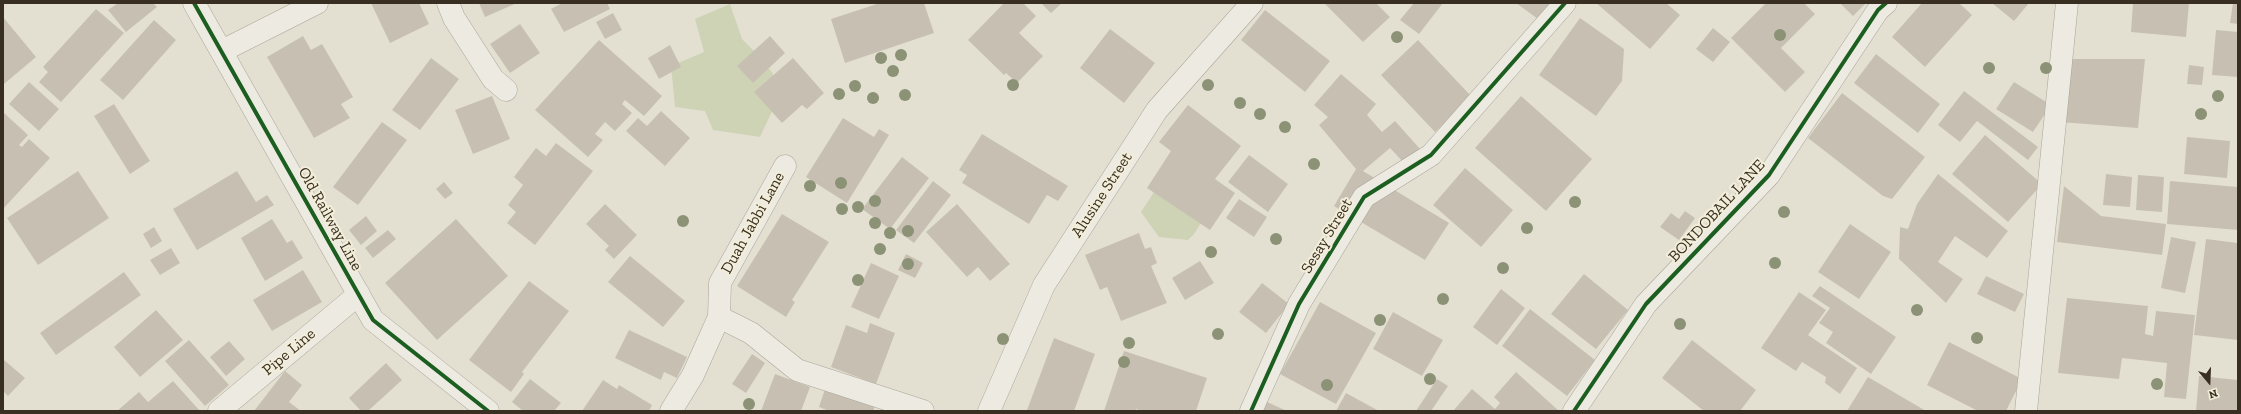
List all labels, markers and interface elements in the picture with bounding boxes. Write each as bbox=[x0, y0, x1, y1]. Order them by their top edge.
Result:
street label: Alusine Street bbox=[1067, 149, 1137, 241]
street label: BONDOBAIL LANE bbox=[1665, 156, 1769, 266]
street label: Old Railway Line bbox=[294, 164, 366, 274]
street label: Duah Jabbi Lane bbox=[717, 169, 789, 277]
street label: Sesay Street bbox=[1297, 195, 1357, 277]
street label: Pipe Line bbox=[259, 324, 319, 380]
north arrow bbox=[2189, 362, 2229, 402]
text: N bbox=[2207, 386, 2219, 401]

